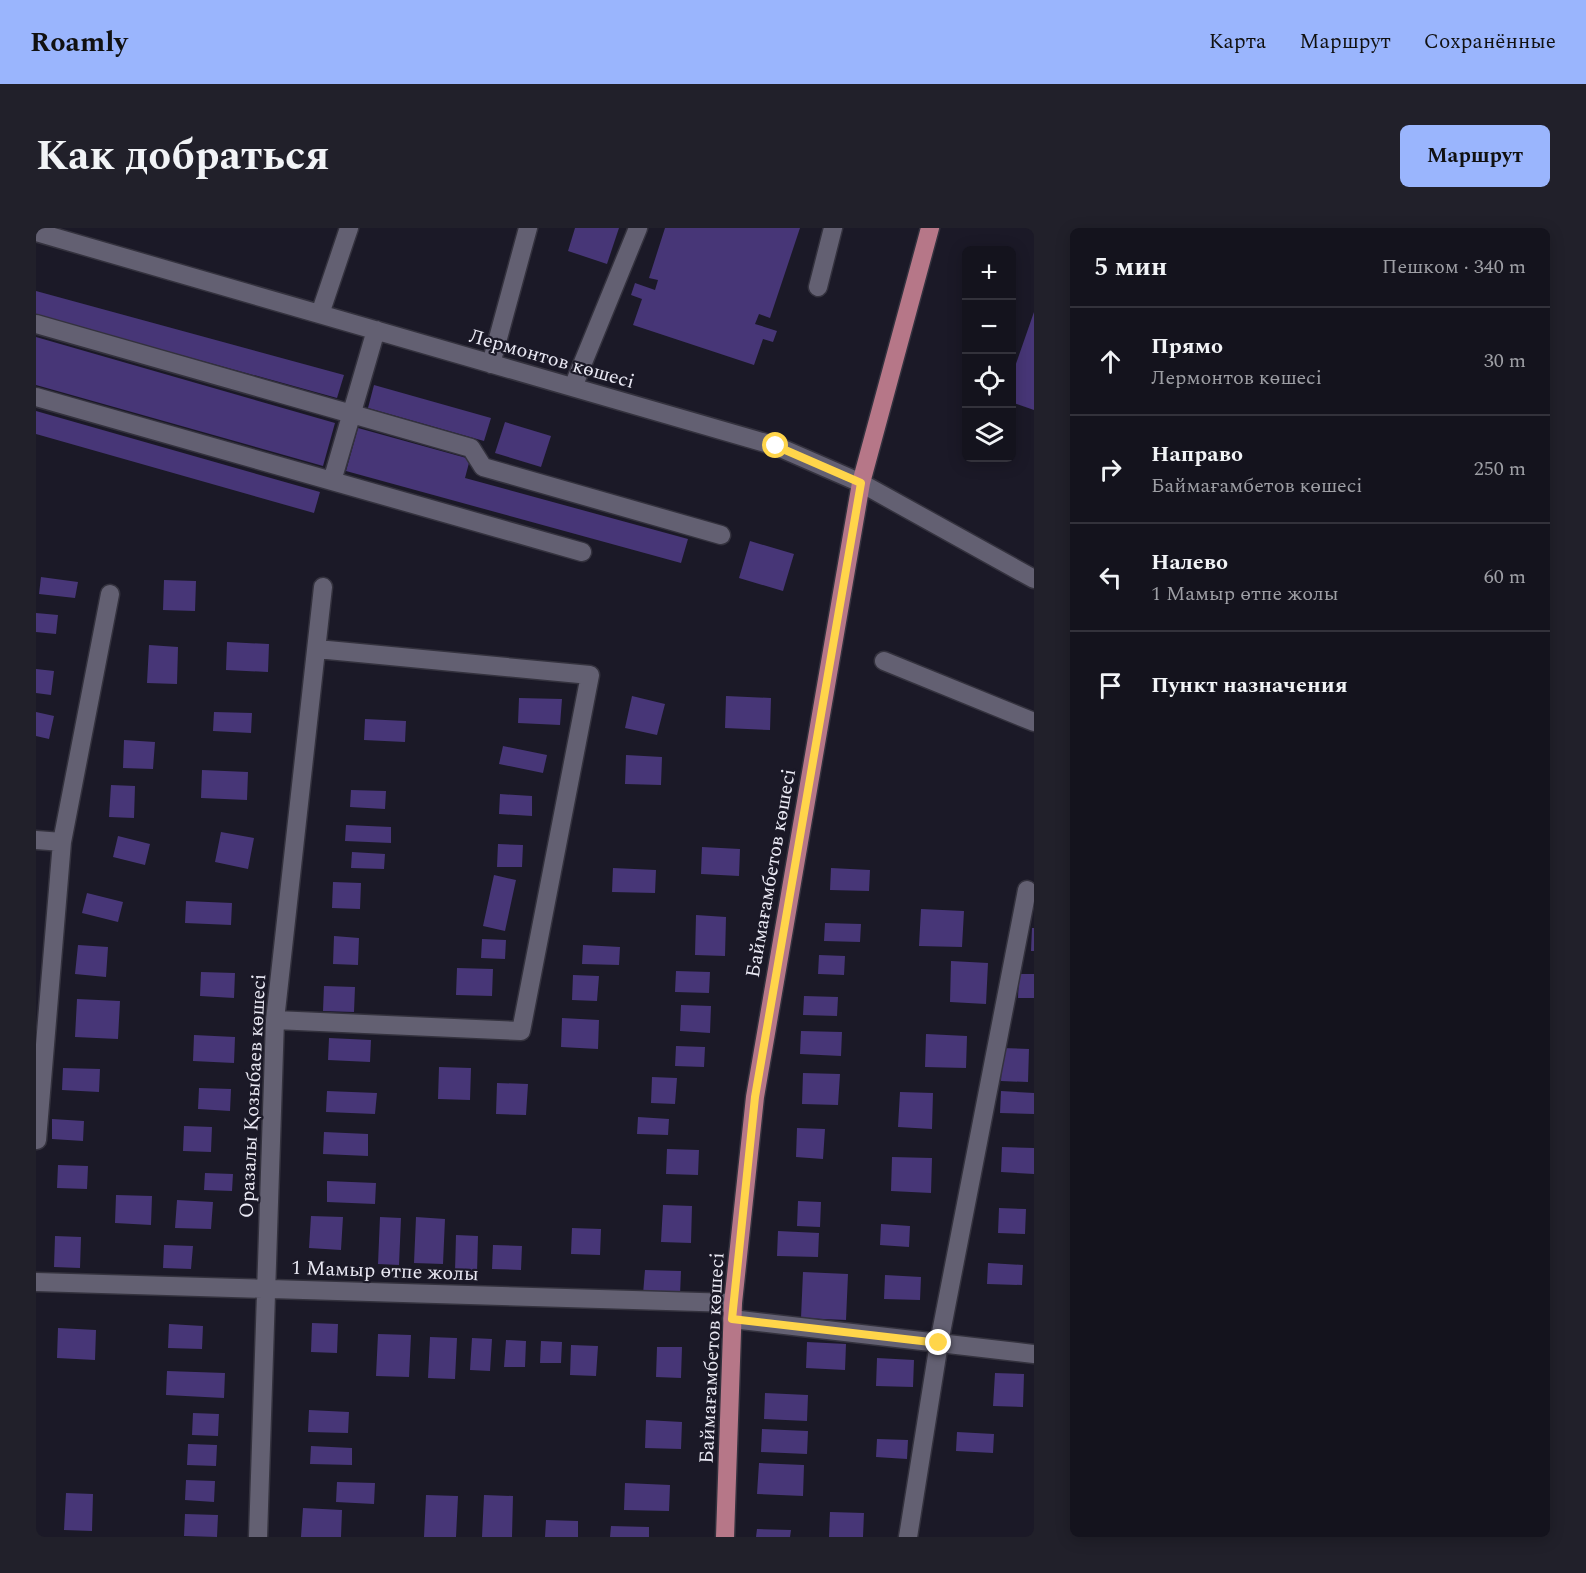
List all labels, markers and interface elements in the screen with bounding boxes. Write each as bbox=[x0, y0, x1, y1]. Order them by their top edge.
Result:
text: Roamly bbox=[30, 21, 128, 64]
text: Карта bbox=[1209, 26, 1266, 58]
text: Маршрут bbox=[1299, 26, 1391, 58]
text: Сохранённые bbox=[1424, 26, 1556, 58]
text: Как добраться bbox=[36, 125, 330, 188]
button: Маршрут bbox=[1400, 125, 1550, 187]
map controls bbox=[962, 246, 1016, 462]
button: + bbox=[962, 246, 1016, 300]
text: 5 мин bbox=[1094, 247, 1167, 287]
text: Пешком · 340 m bbox=[1382, 252, 1526, 282]
button: − bbox=[962, 300, 1016, 354]
street label: Лермонтов көшесі bbox=[465, 321, 638, 397]
text: Прямо bbox=[1151, 330, 1223, 363]
icon: ahead bbox=[1094, 345, 1127, 378]
text: 30 m bbox=[1484, 346, 1526, 376]
button: locate bbox=[962, 354, 1016, 408]
text: Лермонтов көшесі bbox=[1151, 363, 1322, 393]
button: layers bbox=[962, 408, 1016, 462]
route start bbox=[762, 432, 788, 458]
text: Направо bbox=[1151, 438, 1243, 471]
icon: right bbox=[1094, 453, 1127, 486]
text: 250 m bbox=[1474, 454, 1526, 484]
text: Баймағамбетов көшесі bbox=[1151, 471, 1363, 501]
text: Налево bbox=[1151, 546, 1228, 579]
icon: left bbox=[1094, 561, 1127, 594]
text: 60 m bbox=[1484, 562, 1526, 592]
text: 1 Мамыр өтпе жолы bbox=[1151, 579, 1339, 609]
icon: arrive bbox=[1094, 669, 1127, 702]
text: Пункт назначения bbox=[1151, 669, 1348, 702]
street label: Баймағамбетов көшесі bbox=[738, 766, 804, 980]
street label: Оразалы Қозыбаев көшесі bbox=[232, 973, 274, 1219]
street label: Баймағамбетов көшесі bbox=[691, 1252, 733, 1464]
street label: 1 Мамыр өтпе жолы bbox=[291, 1253, 479, 1289]
route end bbox=[925, 1329, 951, 1355]

